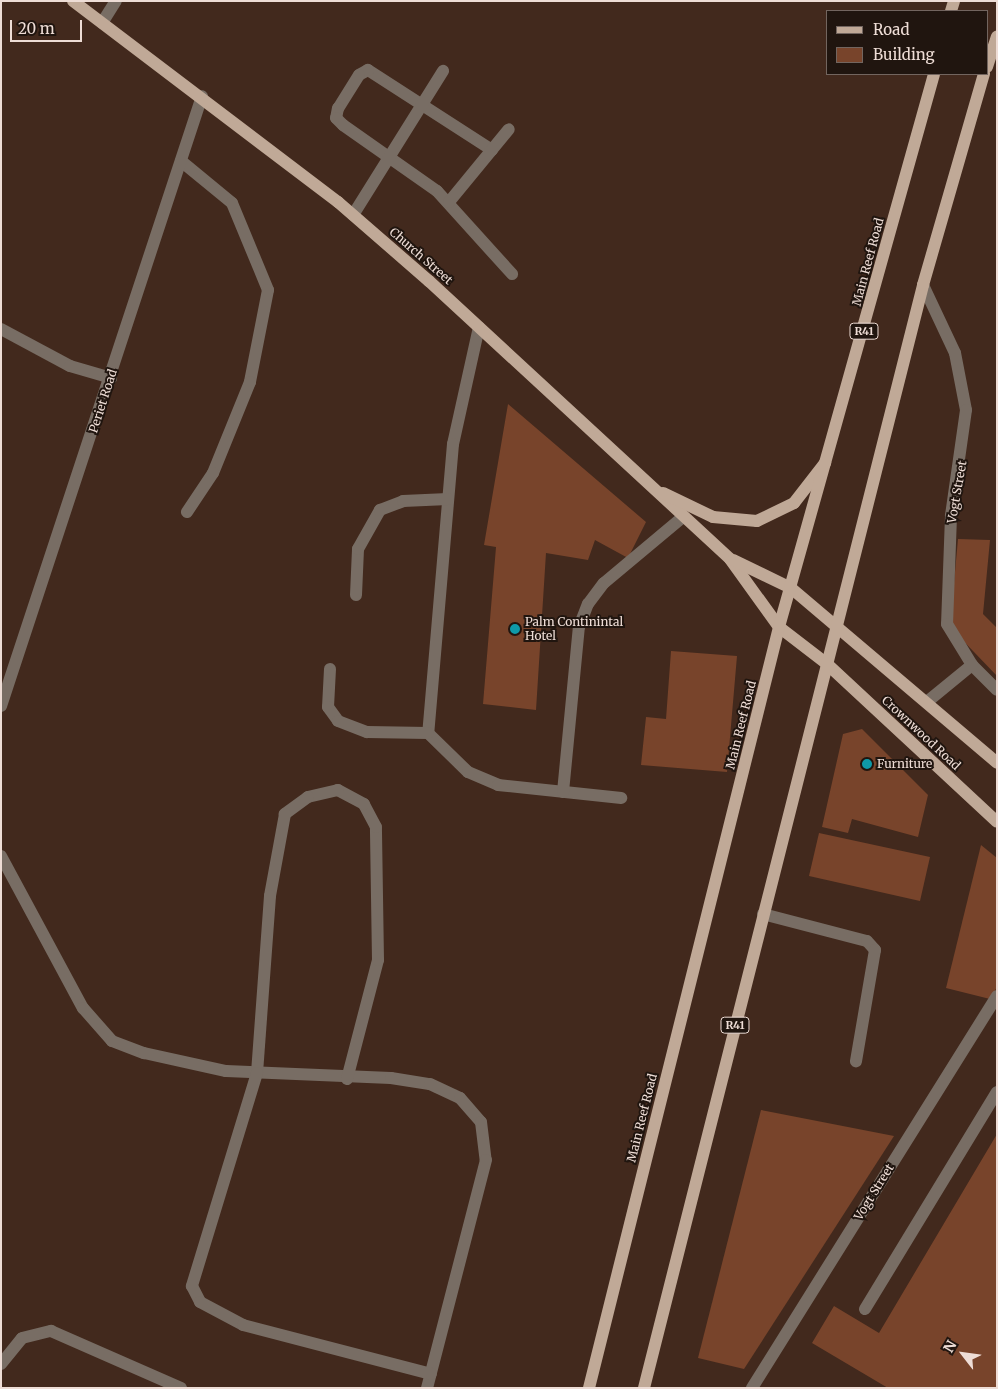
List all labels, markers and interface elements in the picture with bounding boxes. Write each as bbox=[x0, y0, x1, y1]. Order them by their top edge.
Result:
scale bar bbox=[12, 10, 85, 42]
legend bbox=[826, 10, 988, 75]
text: 20 m bbox=[18, 19, 55, 38]
text: Road bbox=[873, 20, 909, 39]
text: Building bbox=[873, 45, 935, 64]
street label: Main Reef Road bbox=[849, 216, 887, 308]
street label: Church Street bbox=[386, 225, 456, 287]
road number: R41 bbox=[849, 322, 879, 340]
street label: Periet Road bbox=[86, 367, 120, 435]
street label: Vogt Street bbox=[944, 459, 970, 525]
place label: Palm Continintal Hotel bbox=[525, 615, 623, 643]
marker: Palm Continintal Hotel bbox=[509, 623, 521, 635]
street label: Main Reef Road bbox=[723, 679, 759, 771]
street label: Crownwood Road bbox=[879, 693, 963, 773]
place label: Furniture bbox=[877, 757, 932, 771]
marker: Furniture bbox=[861, 758, 873, 770]
road number: R41 bbox=[720, 1016, 750, 1034]
street label: Main Reef Road bbox=[624, 1072, 660, 1164]
street label: Vogt Street bbox=[851, 1161, 897, 1223]
north arrow bbox=[938, 1329, 988, 1379]
text: N bbox=[939, 1337, 961, 1356]

